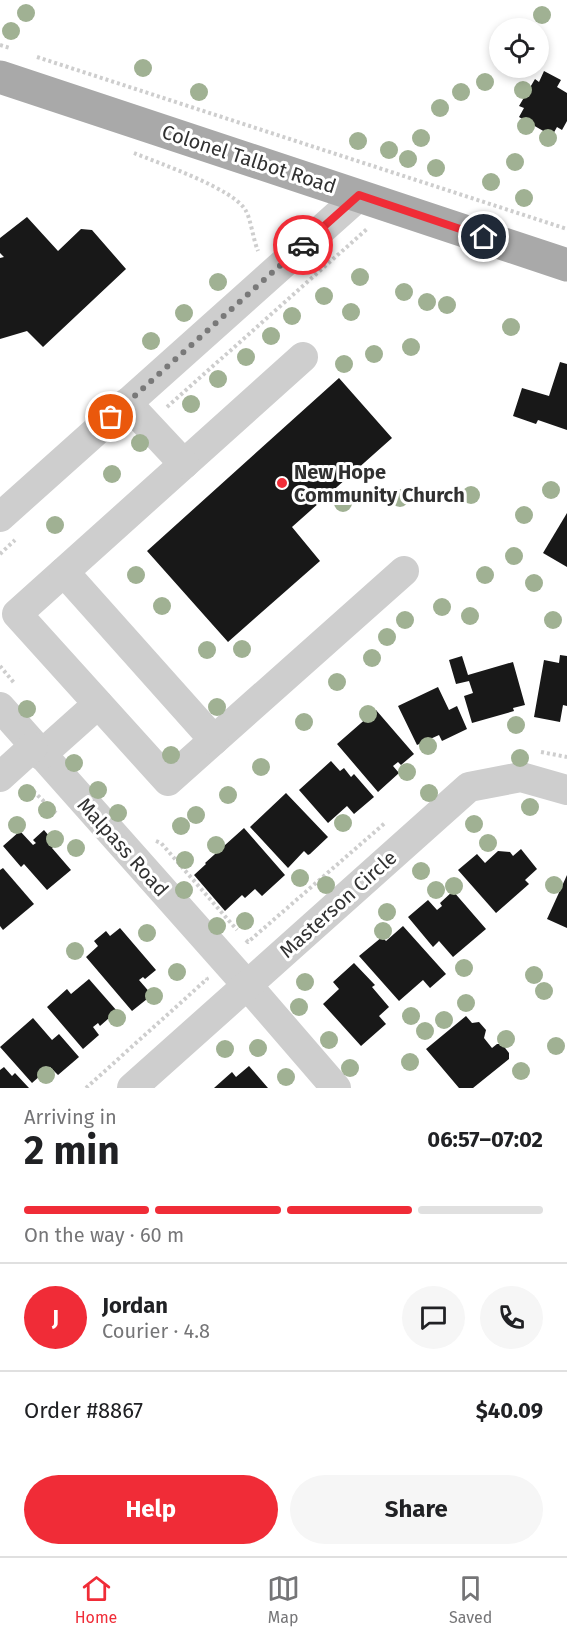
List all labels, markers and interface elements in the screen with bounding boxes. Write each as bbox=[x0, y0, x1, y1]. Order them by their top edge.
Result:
map controls bbox=[489, 18, 549, 78]
button: locate bbox=[489, 18, 549, 78]
street label: Colonel Talbot Road bbox=[159, 120, 339, 198]
pin bbox=[458, 211, 509, 262]
courier bbox=[273, 215, 333, 275]
icon: home bbox=[467, 220, 500, 253]
icon: car bbox=[287, 229, 320, 262]
pin bbox=[85, 391, 136, 442]
icon: bag bbox=[94, 400, 127, 433]
place label: New Hope Community Church bbox=[294, 460, 465, 507]
marker: New Hope Community Church bbox=[275, 476, 289, 490]
street label: Malpass Road bbox=[72, 793, 174, 901]
street label: Masterson Circle bbox=[275, 845, 401, 963]
text: Arriving in bbox=[24, 1105, 117, 1129]
text: 06:57–07:02 bbox=[427, 1126, 543, 1153]
text: 2 min bbox=[24, 1128, 120, 1174]
text: On the way · 60 m bbox=[24, 1223, 184, 1247]
button: chat bbox=[402, 1286, 465, 1349]
button: phone bbox=[480, 1286, 543, 1349]
text: Jordan bbox=[102, 1292, 168, 1319]
text: J bbox=[52, 1304, 59, 1331]
text: Courier · 4.8 bbox=[102, 1319, 210, 1343]
text: Order #8867 bbox=[24, 1397, 143, 1424]
text: $40.09 bbox=[476, 1397, 543, 1424]
button: Help bbox=[24, 1475, 278, 1544]
button: Share bbox=[290, 1475, 543, 1544]
tab: Home bbox=[75, 1572, 117, 1627]
tab: Map bbox=[267, 1572, 300, 1627]
tab: Saved bbox=[449, 1572, 492, 1627]

